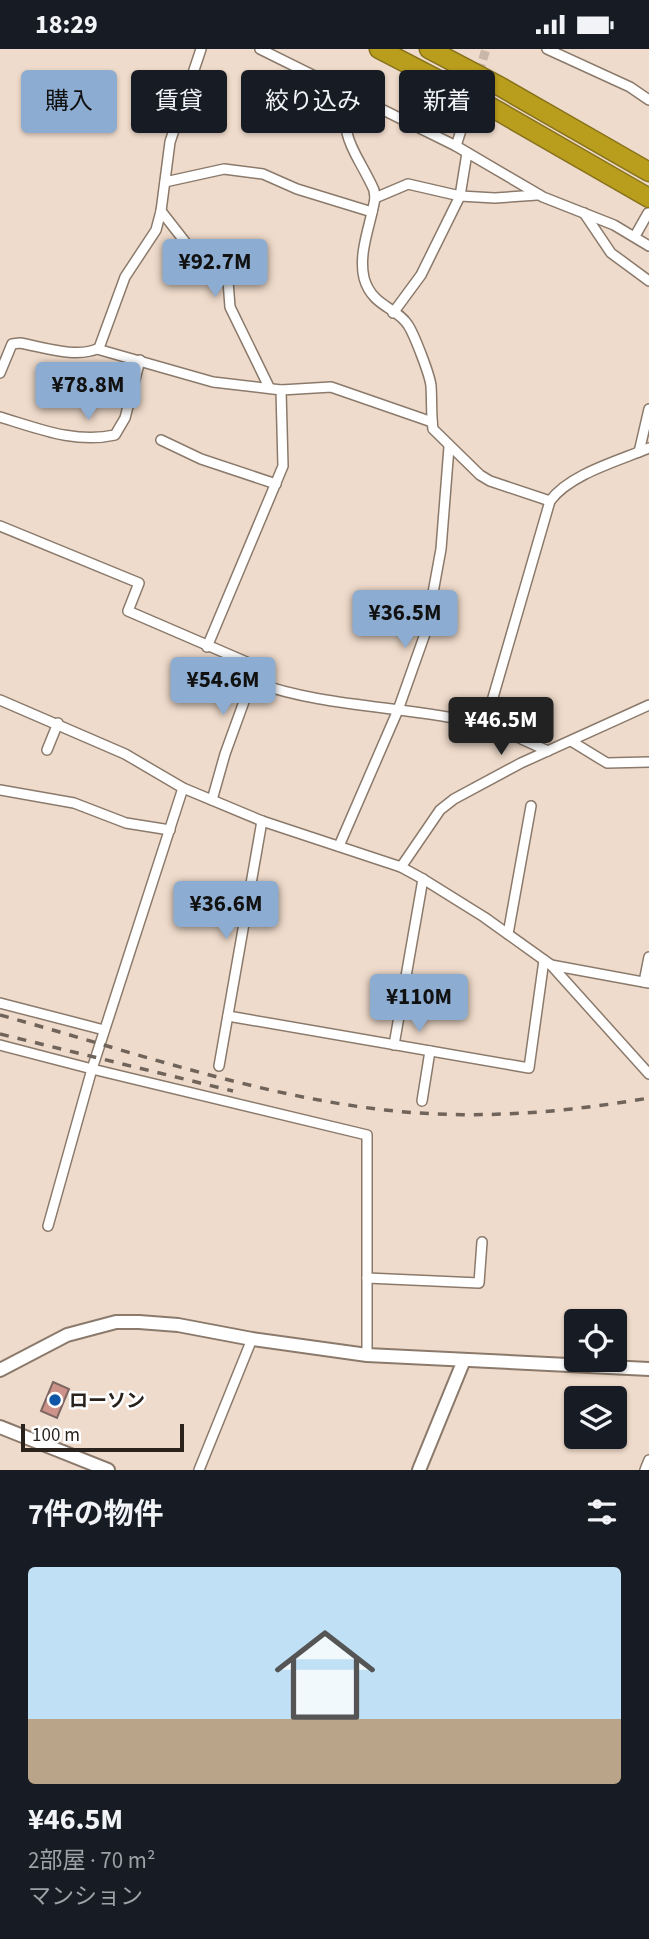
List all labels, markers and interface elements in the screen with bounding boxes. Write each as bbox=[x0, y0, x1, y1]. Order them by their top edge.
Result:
text: 18:29 bbox=[35, 6, 98, 43]
chip: 購入 bbox=[21, 70, 117, 133]
chip: 賃貸 bbox=[131, 70, 227, 133]
chip: 絞り込み bbox=[241, 70, 385, 133]
chip: 新着 bbox=[399, 70, 495, 133]
pin: ¥92.7M bbox=[158, 239, 272, 299]
text: ¥92.7M bbox=[178, 245, 252, 278]
pin: ¥78.8M bbox=[31, 363, 145, 422]
text: ¥78.8M bbox=[51, 368, 125, 401]
pin: ¥36.5M bbox=[348, 591, 462, 650]
text: ¥36.5M bbox=[368, 596, 442, 629]
pin: ¥54.6M bbox=[166, 657, 280, 717]
text: ¥54.6M bbox=[186, 663, 260, 696]
pin: ¥46.5M bbox=[444, 697, 558, 757]
text: ¥46.5M bbox=[464, 703, 538, 736]
pin: ¥36.6M bbox=[169, 881, 283, 941]
text: ¥36.6M bbox=[189, 887, 263, 920]
pin: ¥110M bbox=[370, 975, 468, 1034]
text: ¥110M bbox=[386, 980, 452, 1013]
map controls bbox=[564, 1309, 627, 1449]
button: locate bbox=[564, 1309, 627, 1372]
button: layers bbox=[564, 1386, 627, 1449]
place label: ローソン bbox=[69, 1388, 145, 1415]
marker: ローソン bbox=[47, 1392, 63, 1408]
scale bar bbox=[21, 1421, 184, 1453]
text: 100 m bbox=[32, 1422, 80, 1449]
text: 7件の物件 bbox=[28, 1493, 164, 1536]
icon: filters bbox=[583, 1493, 621, 1531]
icon: home bbox=[262, 1612, 388, 1738]
text: ¥46.5M bbox=[28, 1798, 123, 1841]
text: 2部屋 · 70 m² bbox=[28, 1844, 155, 1877]
text: マンション bbox=[28, 1880, 143, 1913]

